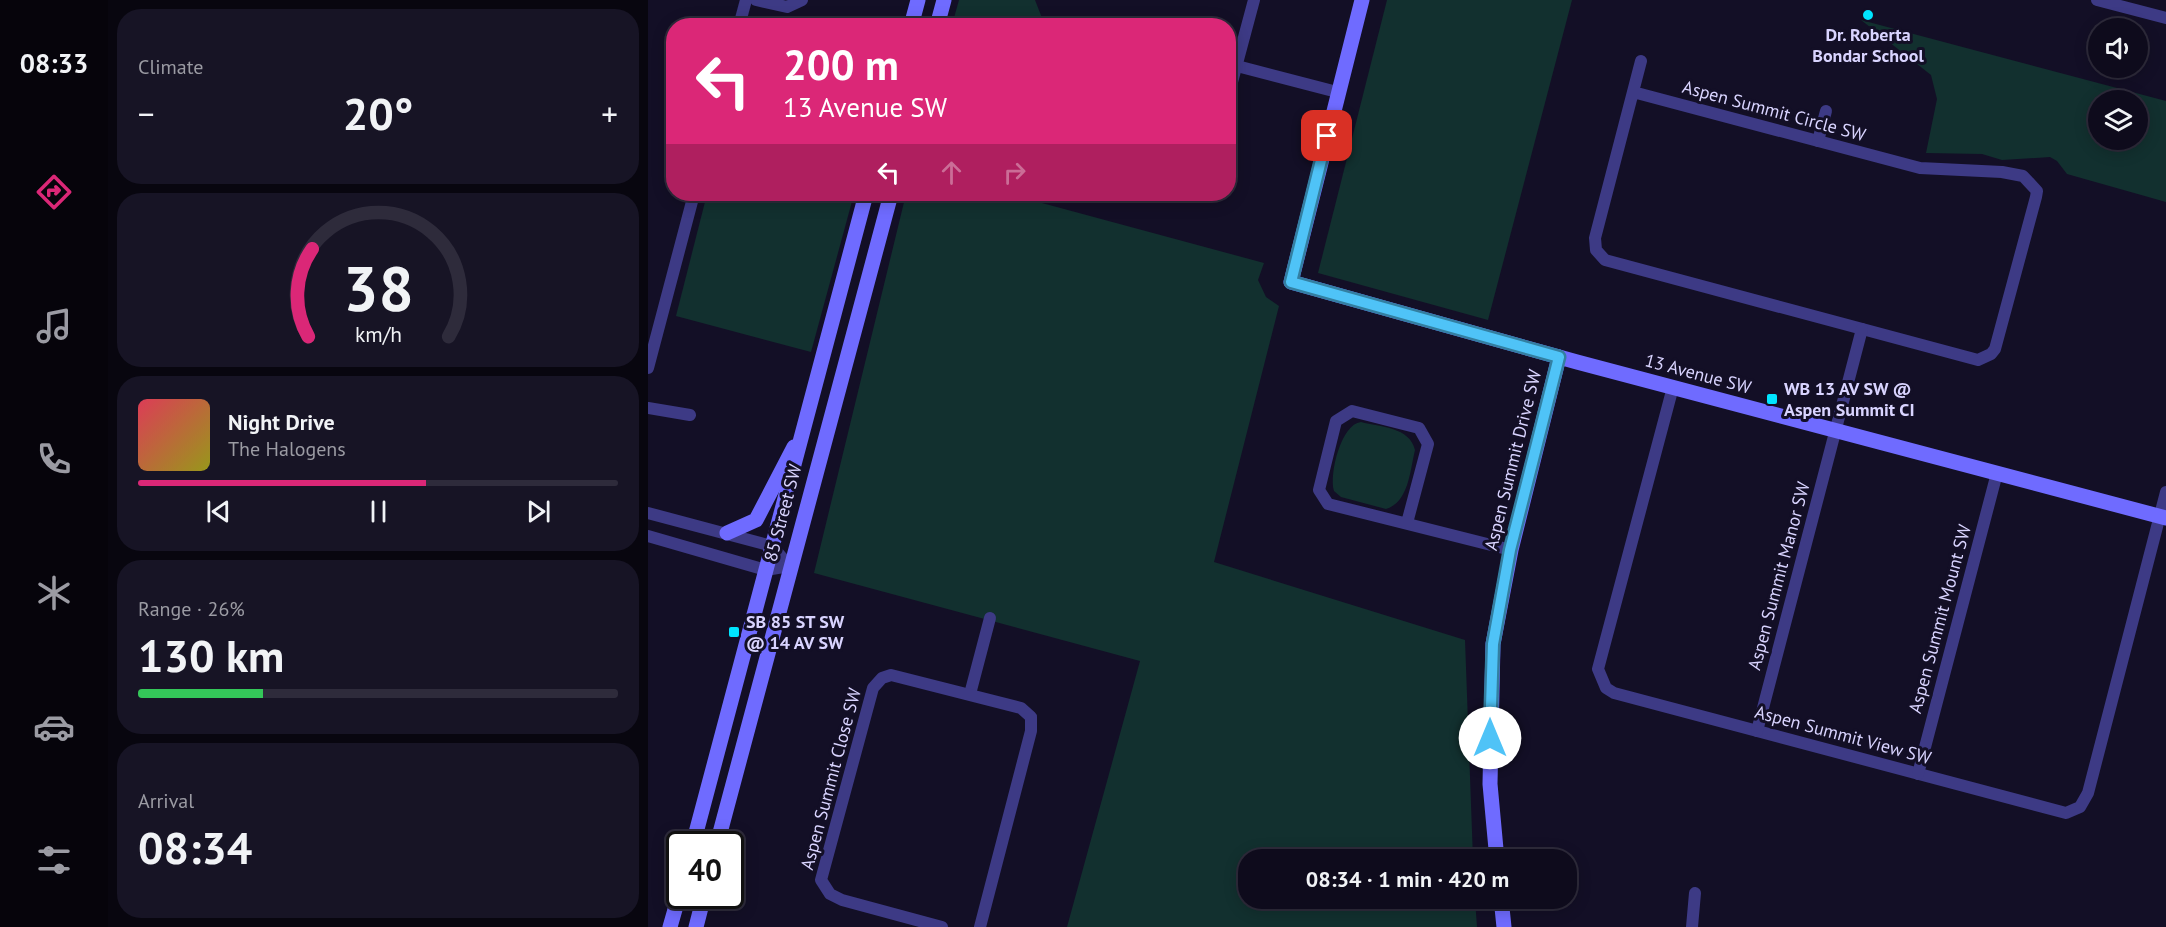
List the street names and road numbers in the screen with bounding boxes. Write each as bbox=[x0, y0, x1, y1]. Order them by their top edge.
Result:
street label: Aspen Summit Circle SW bbox=[1680, 75, 1868, 146]
street label: 13 Avenue SW bbox=[1642, 348, 1754, 399]
street label: Aspen Summit Drive SW bbox=[1479, 367, 1546, 553]
street label: 85 Street SW bbox=[759, 462, 807, 564]
street label: Aspen Summit Manor SW bbox=[1742, 479, 1815, 673]
street label: Aspen Summit Mount SW bbox=[1903, 522, 1976, 716]
street label: Aspen Summit Close SW bbox=[795, 685, 866, 872]
street label: Aspen Summit View SW bbox=[1753, 700, 1934, 769]

